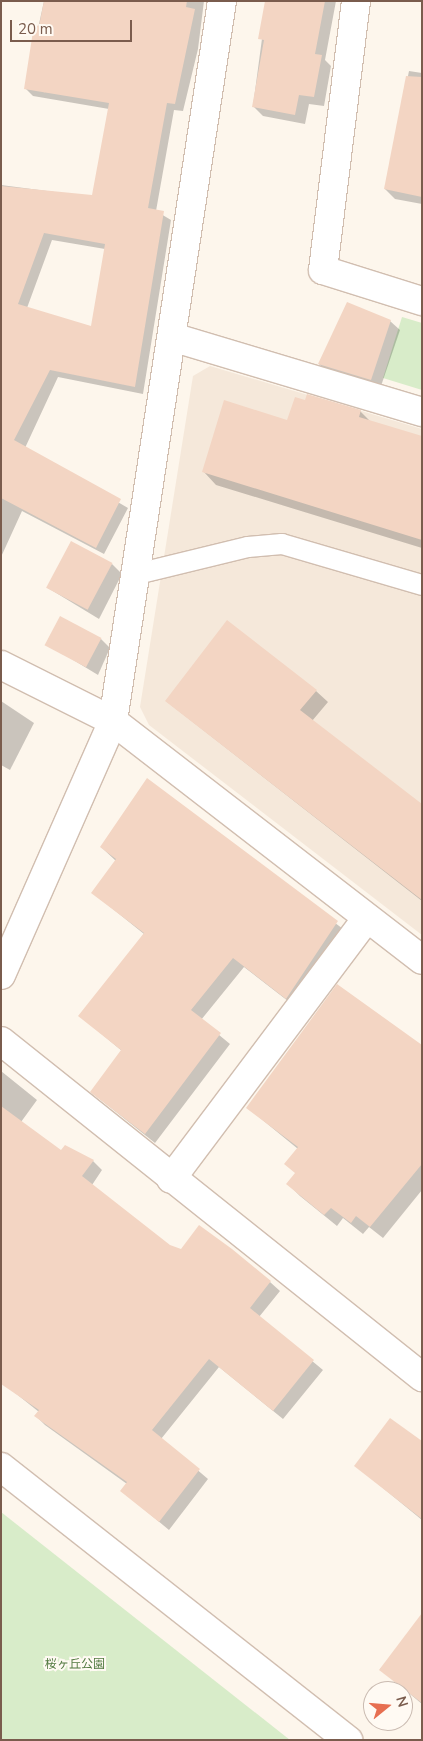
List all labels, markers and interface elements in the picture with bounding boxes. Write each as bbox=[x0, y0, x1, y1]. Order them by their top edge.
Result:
scale bar bbox=[12, 10, 135, 42]
text: 20 m bbox=[18, 19, 53, 39]
park label: 桜ヶ丘公園 bbox=[45, 1658, 105, 1672]
north arrow bbox=[363, 1681, 413, 1731]
text: N bbox=[391, 1694, 412, 1710]

